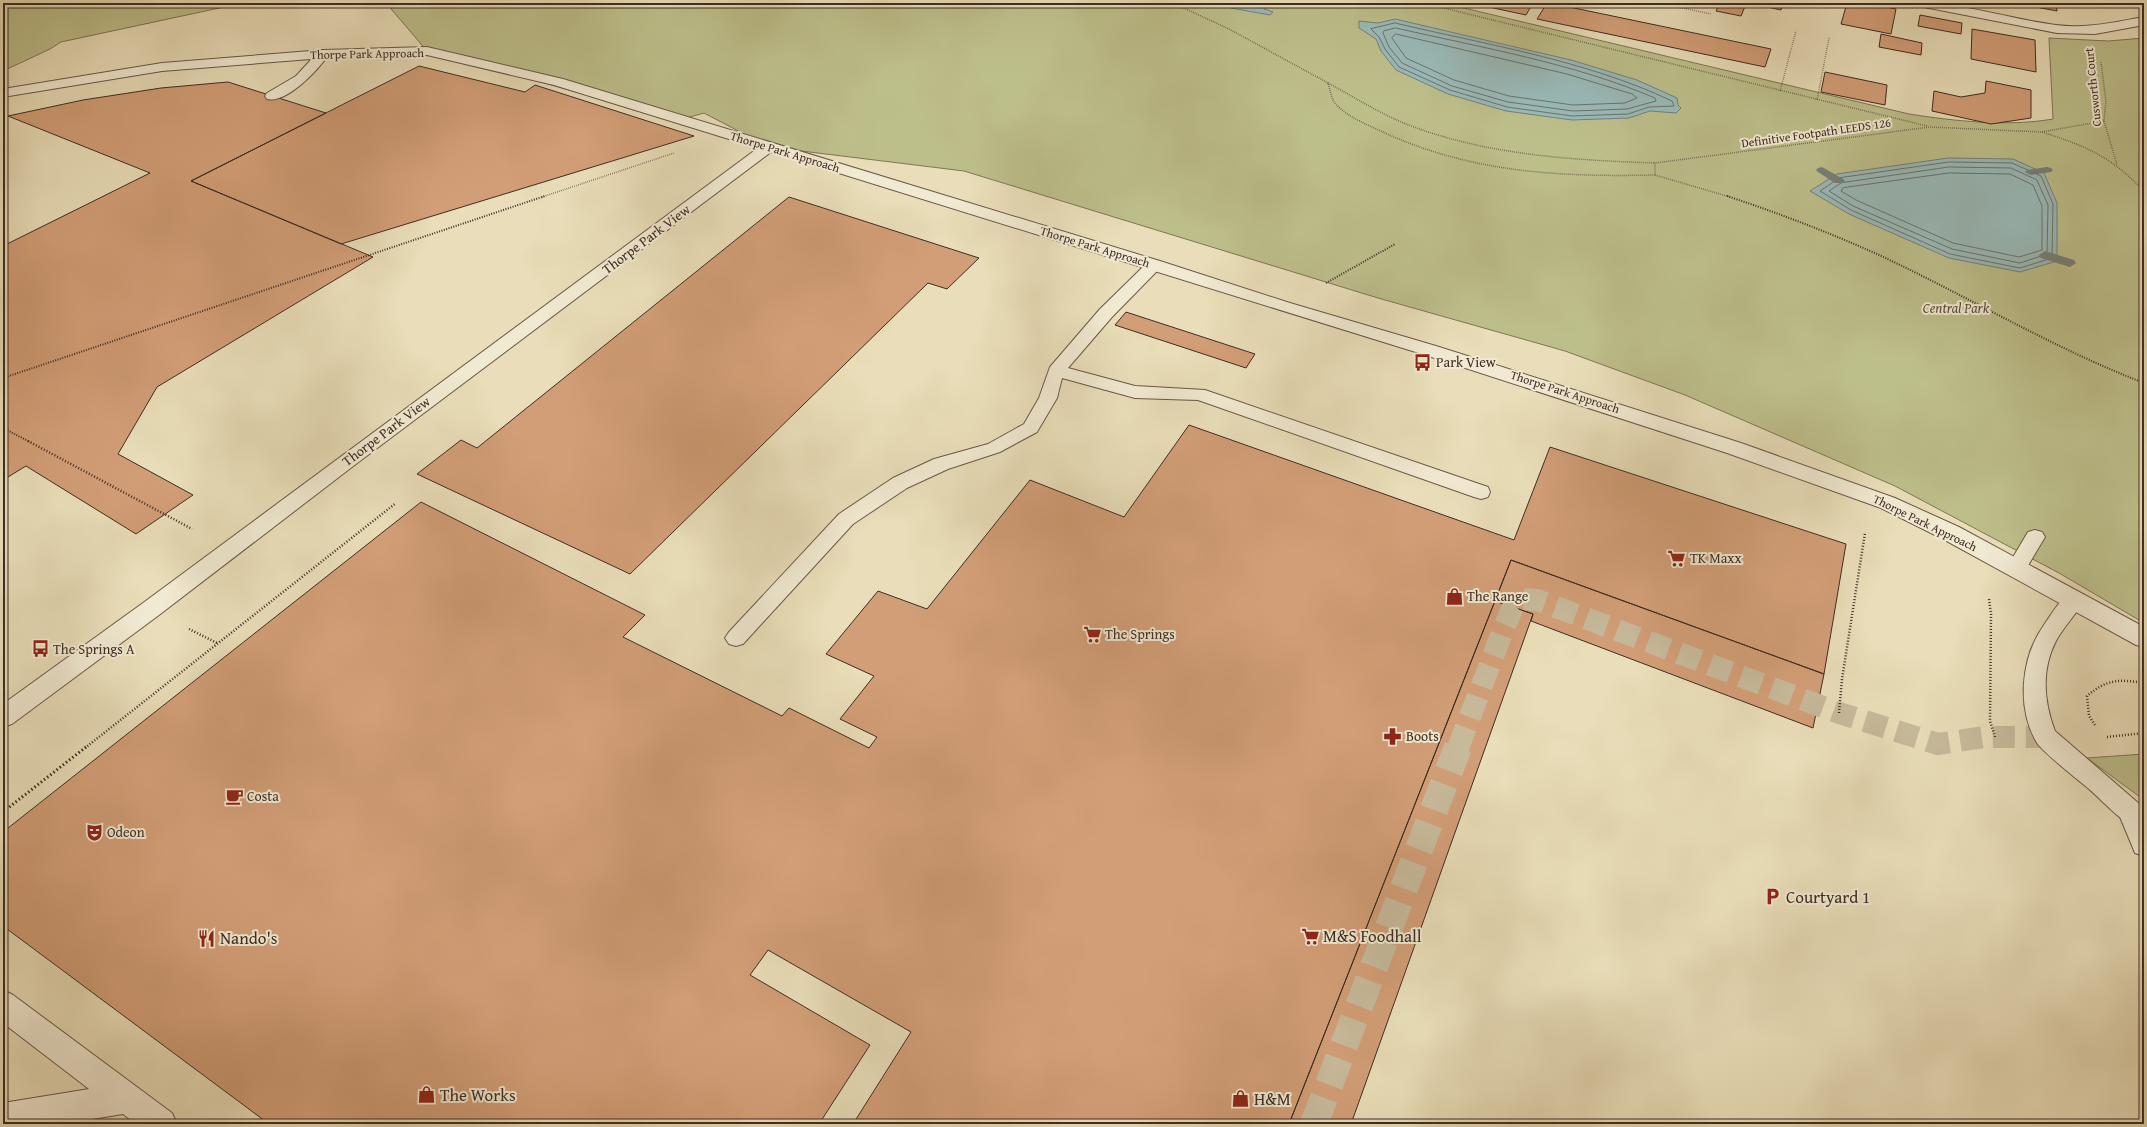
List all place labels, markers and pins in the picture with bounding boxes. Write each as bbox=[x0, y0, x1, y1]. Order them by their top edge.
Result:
bus stop icon: Park View bbox=[1413, 352, 1433, 372]
place label: Park View bbox=[1436, 352, 1496, 372]
supermarket icon: TK Maxx bbox=[1667, 548, 1687, 568]
place label: TK Maxx bbox=[1690, 548, 1742, 568]
shop icon: The Range bbox=[1444, 586, 1464, 606]
place label: The Range bbox=[1467, 586, 1529, 606]
supermarket icon: The Springs bbox=[1082, 624, 1102, 644]
place label: The Springs bbox=[1105, 624, 1175, 644]
bus stop icon: The Springs A bbox=[30, 639, 50, 659]
place label: The Springs A bbox=[53, 639, 135, 659]
pharmacy icon: Boots bbox=[1383, 726, 1403, 746]
place label: Boots bbox=[1406, 726, 1439, 746]
cafe icon: Costa bbox=[224, 786, 244, 806]
place label: Costa bbox=[247, 786, 279, 806]
theatre icon: Odeon bbox=[84, 822, 104, 842]
place label: Odeon bbox=[107, 822, 145, 842]
place label: Courtyard 1 bbox=[1786, 884, 1870, 909]
parking icon: Courtyard 1 bbox=[1763, 887, 1783, 907]
place label: M&S Foodhall bbox=[1323, 923, 1422, 948]
place label: Nando's bbox=[220, 925, 278, 950]
supermarket icon: M&S Foodhall bbox=[1300, 926, 1320, 946]
restaurant icon: Nando's bbox=[197, 928, 217, 948]
place label: The Works bbox=[440, 1082, 516, 1107]
shop icon: The Works bbox=[417, 1085, 437, 1105]
place label: H&M bbox=[1254, 1086, 1291, 1111]
shop icon: H&M bbox=[1231, 1089, 1251, 1109]

